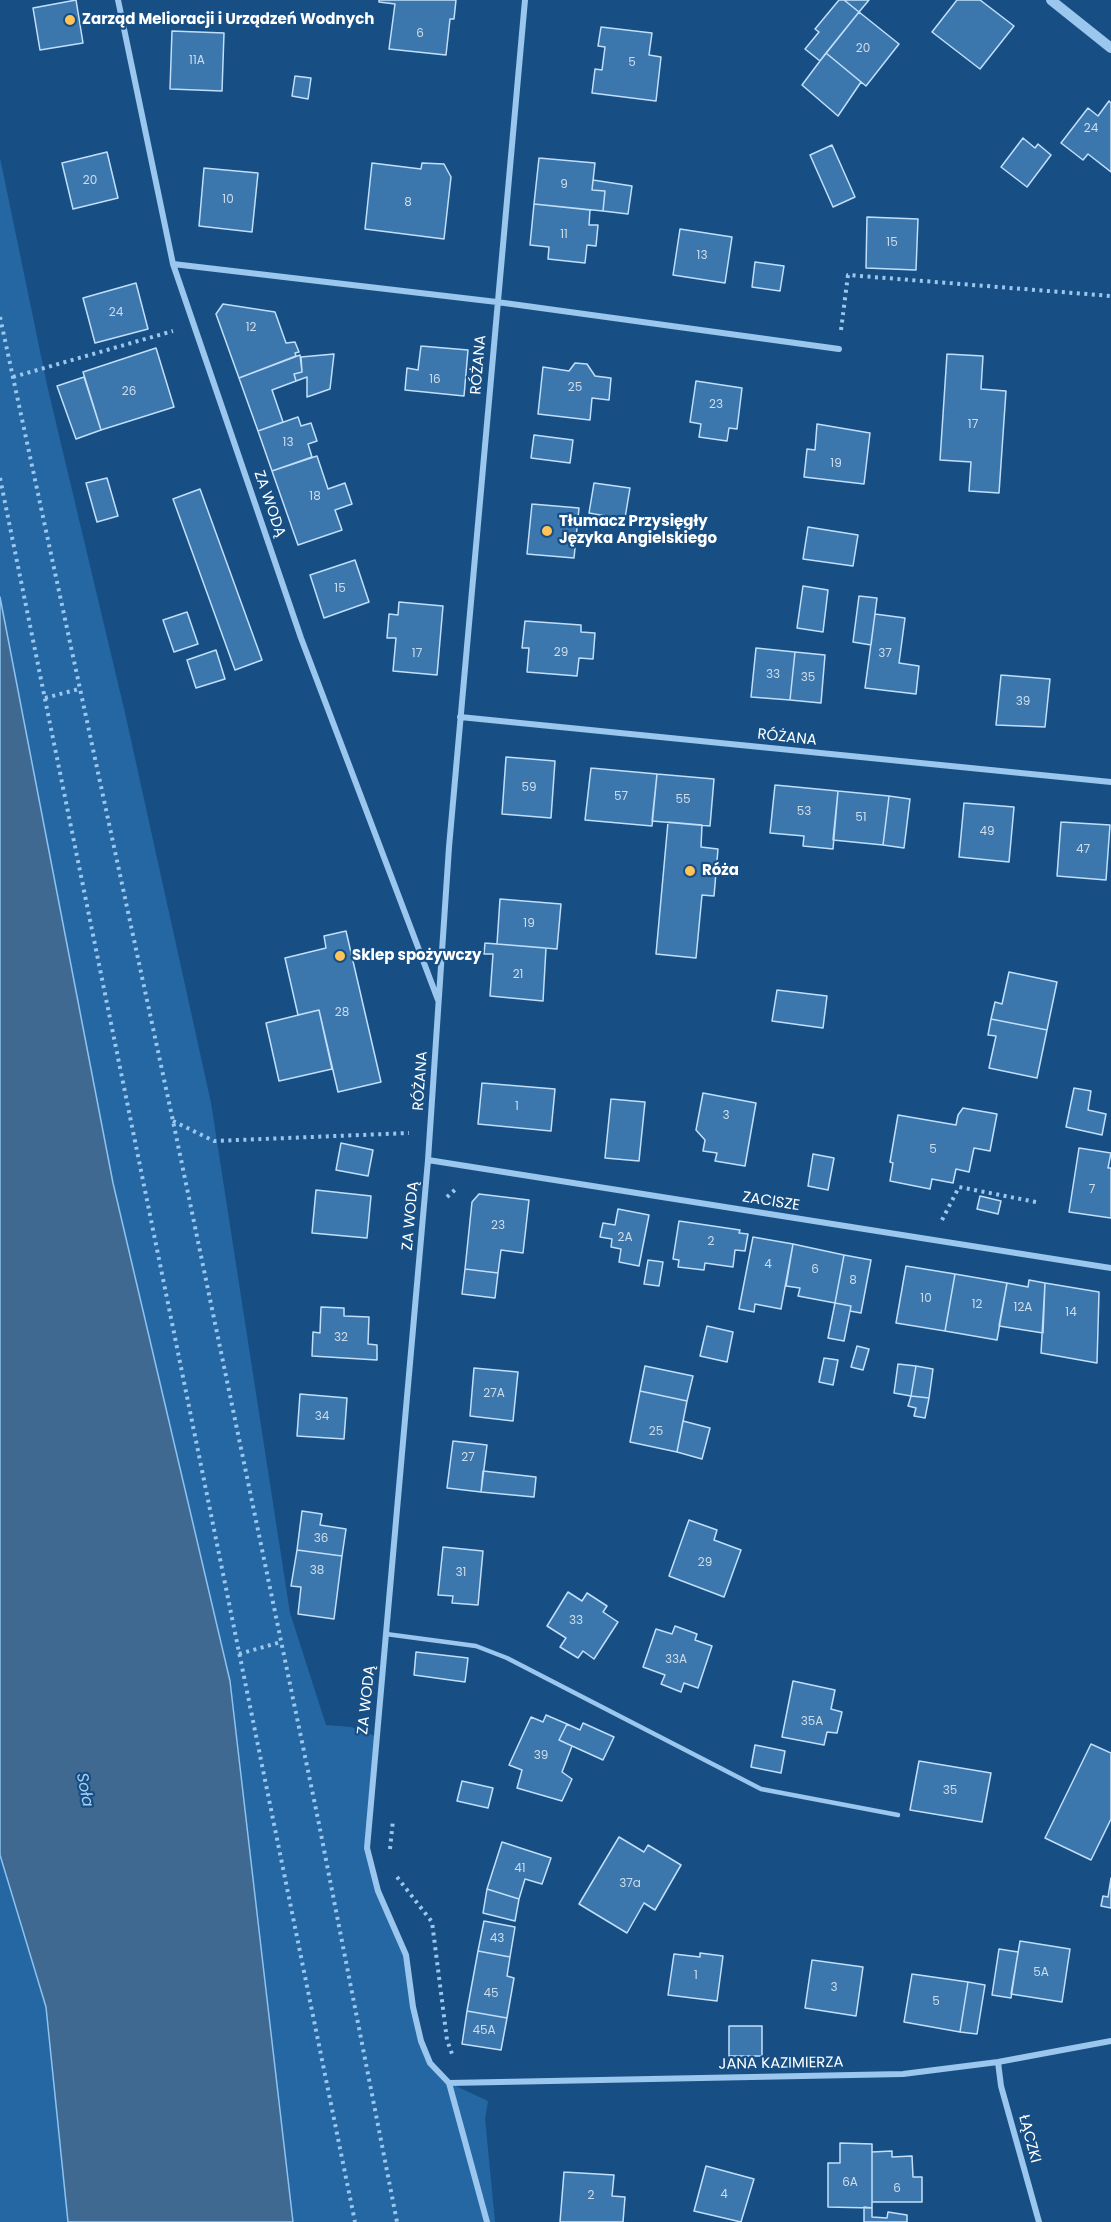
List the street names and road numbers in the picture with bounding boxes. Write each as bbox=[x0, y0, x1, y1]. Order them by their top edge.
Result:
street label: RÓŻANA bbox=[467, 334, 491, 396]
street label: ZA WODĄ bbox=[249, 468, 289, 540]
street label: RÓŻANA bbox=[756, 726, 818, 750]
street label: RÓŻANA bbox=[410, 1051, 432, 1111]
street label: ZA WODĄ bbox=[399, 1181, 423, 1251]
street label: ZACISZE bbox=[741, 1189, 801, 1215]
street label: ZA WODĄ bbox=[354, 1665, 380, 1735]
street label: JANA KAZIMIERZA bbox=[718, 2054, 844, 2074]
street label: ŁĄCZKI bbox=[1014, 2113, 1044, 2165]

